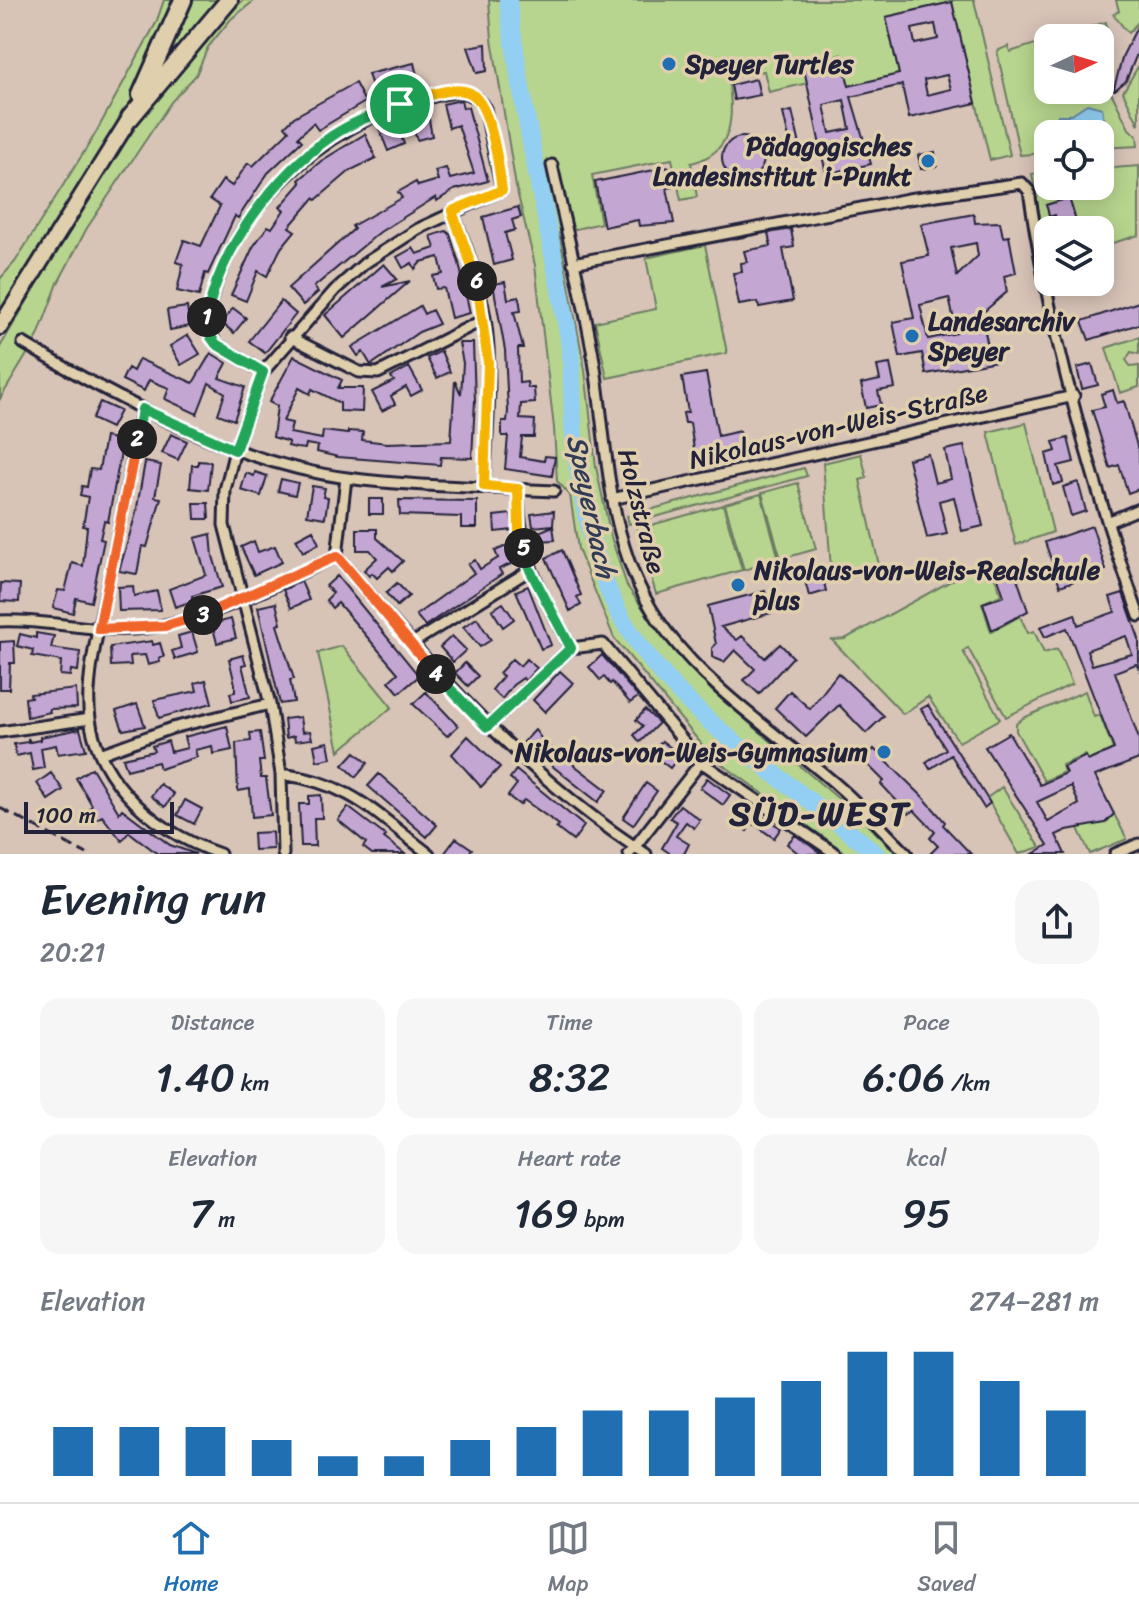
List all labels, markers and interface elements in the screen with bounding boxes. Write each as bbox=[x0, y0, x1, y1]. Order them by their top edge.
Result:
north arrow bbox=[1034, 24, 1114, 104]
map controls bbox=[1034, 24, 1114, 296]
place label: Speyer Turtles bbox=[684, 41, 855, 87]
marker: Speyer Turtles bbox=[660, 55, 678, 73]
pin bbox=[366, 70, 434, 138]
icon: arrive bbox=[378, 82, 422, 126]
button: locate bbox=[1034, 120, 1114, 200]
place label: Pädagogisches Landesinstitut i-Punkt bbox=[653, 123, 913, 199]
marker: Pädagogisches Landesinstitut i-Punkt bbox=[919, 152, 937, 170]
button: layers bbox=[1034, 216, 1114, 296]
pin: 6 bbox=[457, 261, 497, 301]
text: 6 bbox=[471, 261, 483, 300]
pin: 1 bbox=[187, 297, 227, 337]
text: 1 bbox=[202, 297, 212, 336]
place label: Landesarchiv Speyer bbox=[927, 298, 1076, 374]
marker: Landesarchiv Speyer bbox=[903, 327, 921, 345]
street label: Nikolaus-von-Weis-Straße bbox=[684, 369, 992, 483]
pin: 2 bbox=[117, 419, 157, 459]
text: 2 bbox=[131, 419, 143, 458]
water label: Speyerbach bbox=[552, 430, 631, 584]
street label: Holzstraße bbox=[604, 444, 680, 579]
pin: 5 bbox=[504, 528, 544, 568]
text: 5 bbox=[517, 528, 531, 567]
place label: Nikolaus-von-Weis-Realschule plus bbox=[752, 547, 1101, 623]
marker: Nikolaus-von-Weis-Realschule plus bbox=[729, 576, 747, 594]
pin: 3 bbox=[183, 595, 223, 635]
text: 3 bbox=[197, 595, 209, 634]
pin: 4 bbox=[416, 654, 456, 694]
text: 4 bbox=[429, 654, 443, 693]
place label: Nikolaus-von-Weis-Gymnasium bbox=[514, 729, 868, 775]
marker: Nikolaus-von-Weis-Gymnasium bbox=[875, 743, 893, 761]
district label: SÜD-WEST bbox=[728, 784, 912, 844]
text: 100 m bbox=[36, 796, 96, 835]
scale bar bbox=[24, 798, 174, 834]
text: Evening run bbox=[40, 860, 266, 938]
button: share bbox=[1015, 880, 1099, 964]
text: 20:21 bbox=[40, 929, 105, 975]
text: Distance bbox=[171, 1003, 254, 1042]
text: Time bbox=[546, 1003, 593, 1042]
text: Pace bbox=[903, 1003, 950, 1042]
text: 1.40 bbox=[156, 1042, 235, 1113]
text: 8:32 bbox=[529, 1042, 610, 1113]
text: 6:06 bbox=[862, 1042, 945, 1113]
text: km bbox=[235, 1064, 269, 1103]
text: /km bbox=[945, 1064, 991, 1103]
text: Elevation bbox=[168, 1139, 257, 1178]
text: Heart rate bbox=[518, 1139, 621, 1178]
text: kcal bbox=[907, 1139, 946, 1178]
text: 7 bbox=[190, 1178, 213, 1249]
text: 169 bbox=[514, 1178, 579, 1249]
text: 95 bbox=[902, 1178, 951, 1249]
text: m bbox=[213, 1200, 235, 1239]
text: bpm bbox=[579, 1200, 625, 1239]
text: Elevation bbox=[40, 1278, 145, 1324]
text: 274–281 m bbox=[970, 1278, 1099, 1324]
tab: Home bbox=[164, 1516, 219, 1603]
tab: Map bbox=[546, 1516, 590, 1603]
tab: Saved bbox=[917, 1516, 975, 1603]

